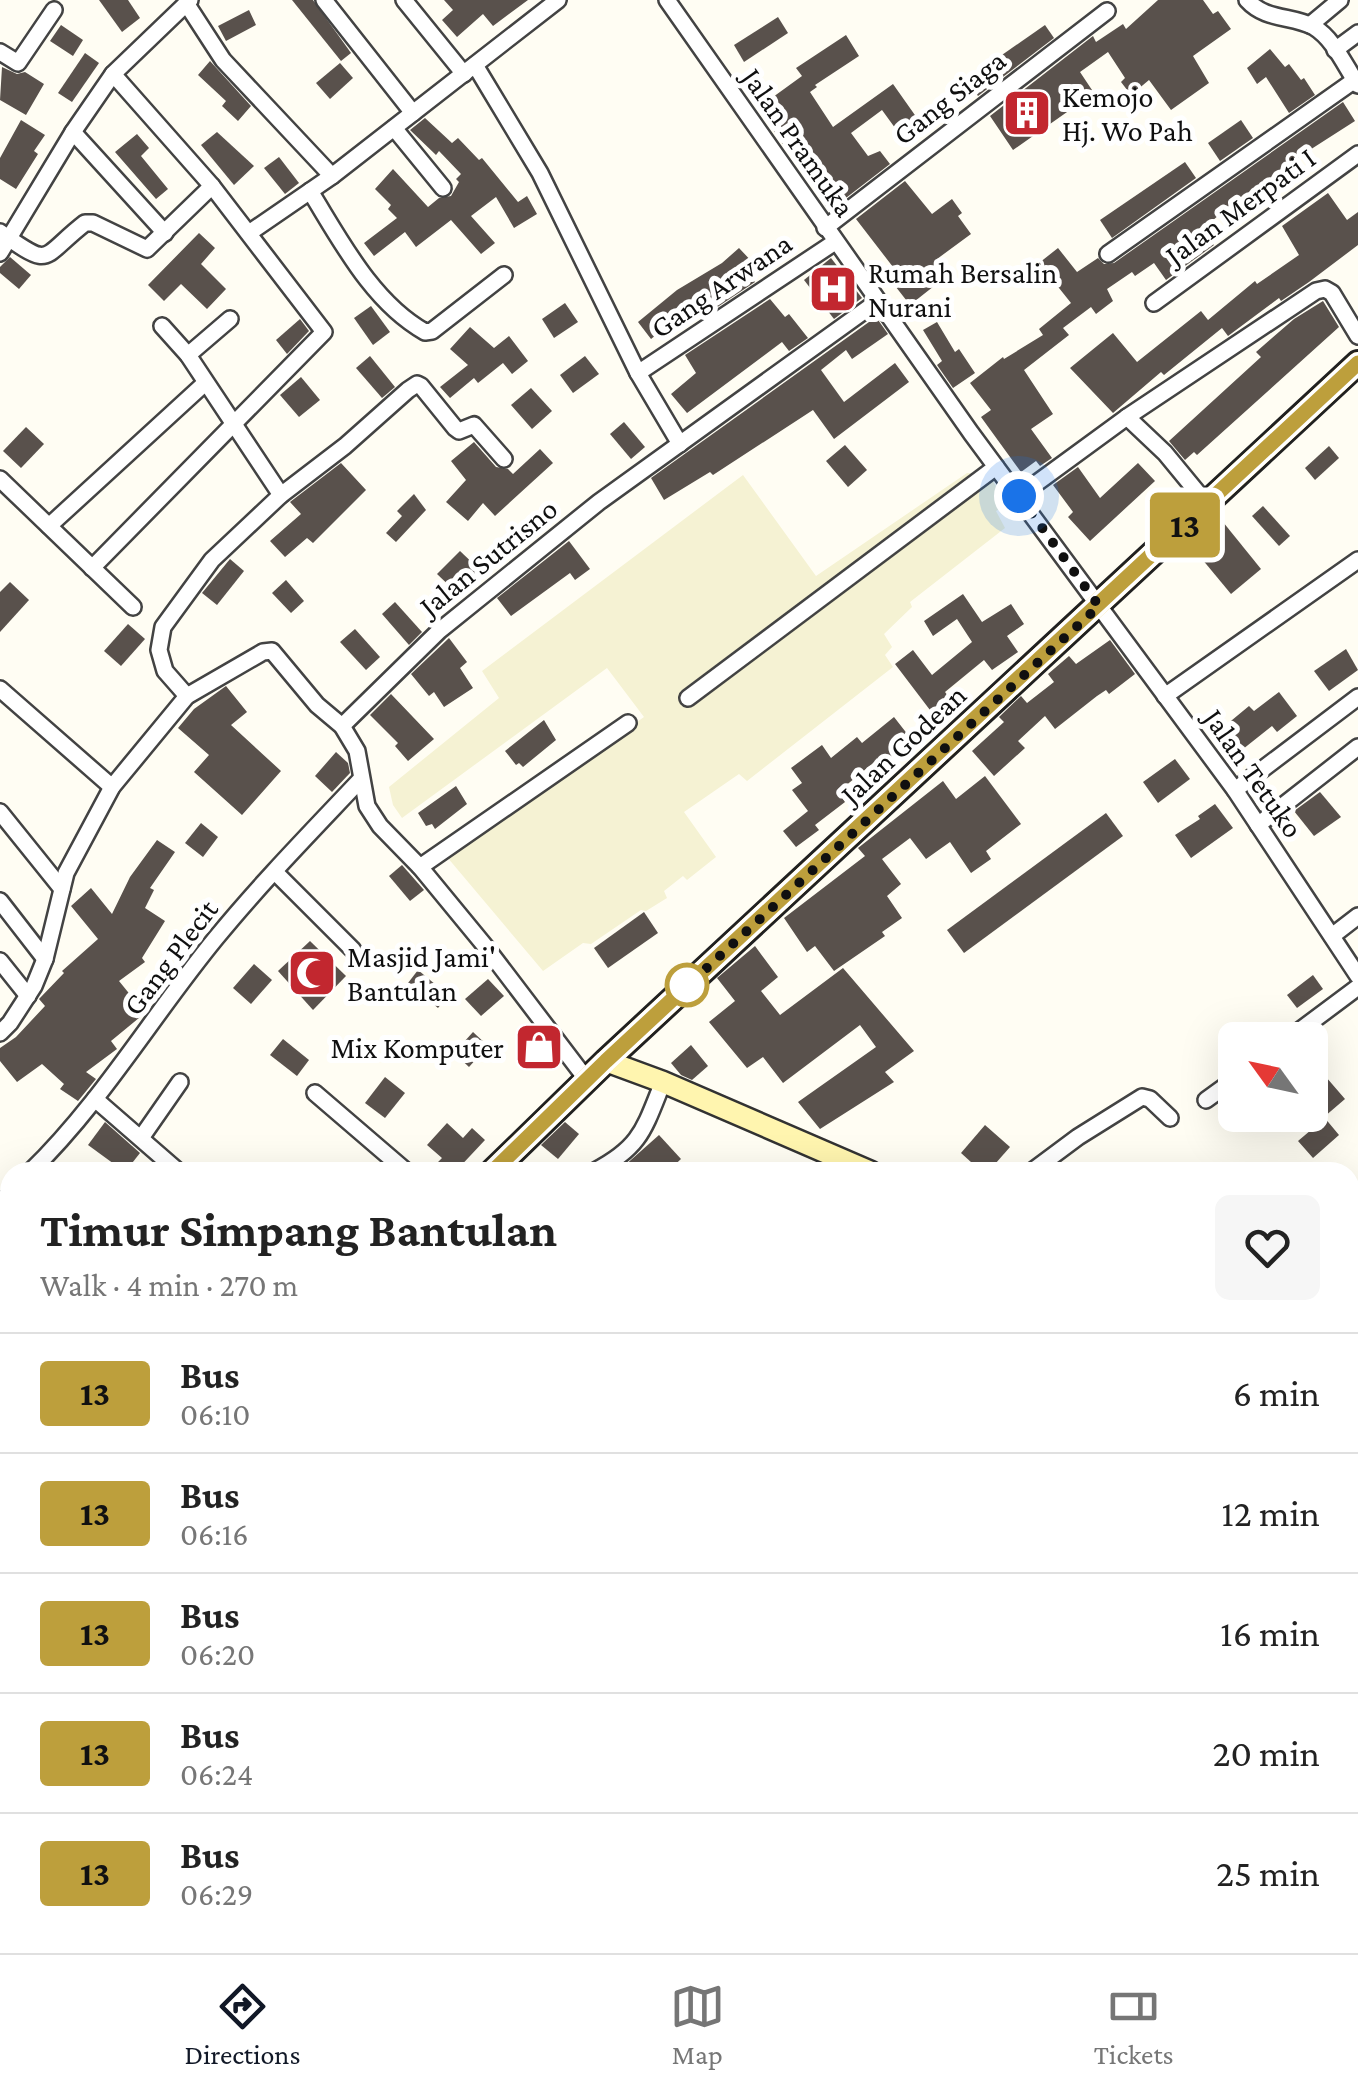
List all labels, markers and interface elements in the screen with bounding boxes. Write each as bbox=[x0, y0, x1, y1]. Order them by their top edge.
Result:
street label: Gang Siaga bbox=[886, 43, 1012, 152]
street label: Jalan Pramuka bbox=[734, 59, 862, 223]
place label: Kemojo Hj. Wo Pah bbox=[1062, 80, 1193, 148]
building icon: Kemojo Hj. Wo Pah bbox=[1001, 87, 1053, 139]
street label: Jalan Merpati I bbox=[1156, 141, 1322, 274]
street label: Gang Arwana bbox=[644, 226, 798, 345]
place label: Rumah Bersalin Nurani bbox=[868, 256, 1057, 323]
hospital icon: Rumah Bersalin Nurani bbox=[807, 263, 859, 315]
your location bbox=[994, 471, 1044, 521]
street label: Jalan Sutrisno bbox=[410, 491, 563, 624]
line badge: 13 bbox=[1140, 492, 1230, 558]
text: 13 bbox=[1170, 506, 1200, 545]
street label: Jalan Godean bbox=[831, 678, 972, 812]
street label: Jalan Tetuko bbox=[1196, 700, 1310, 844]
street label: Gang Plecit bbox=[116, 892, 225, 1022]
place label: Masjid Jami' Bantulan bbox=[347, 940, 496, 1007]
mosque icon: Masjid Jami' Bantulan bbox=[286, 947, 338, 999]
unlabelled marker bbox=[666, 964, 708, 1006]
shop icon: Mix Komputer bbox=[513, 1021, 565, 1073]
north arrow bbox=[1218, 1022, 1328, 1132]
map controls bbox=[1218, 1022, 1328, 1132]
place label: Mix Komputer bbox=[330, 1031, 504, 1065]
button: heart bbox=[1215, 1195, 1320, 1300]
text: Timur Simpang Bantulan bbox=[40, 1203, 557, 1256]
text: Walk · 4 min · 270 m bbox=[40, 1267, 298, 1303]
text: Bus bbox=[180, 1354, 239, 1396]
text: 6 min bbox=[1233, 1372, 1320, 1414]
text: 13 bbox=[80, 1374, 110, 1413]
text: 06:10 bbox=[180, 1396, 250, 1432]
text: Bus bbox=[180, 1474, 239, 1516]
text: 12 min bbox=[1221, 1492, 1320, 1534]
text: 13 bbox=[80, 1494, 110, 1533]
text: 06:16 bbox=[180, 1516, 249, 1552]
text: Bus bbox=[180, 1594, 239, 1636]
text: 16 min bbox=[1220, 1612, 1320, 1654]
text: 13 bbox=[80, 1614, 110, 1653]
text: 06:20 bbox=[180, 1636, 255, 1672]
text: Bus bbox=[180, 1714, 239, 1756]
text: 20 min bbox=[1212, 1732, 1320, 1774]
text: 13 bbox=[80, 1734, 110, 1773]
text: 06:24 bbox=[180, 1756, 253, 1792]
text: Bus bbox=[180, 1834, 239, 1876]
text: 25 min bbox=[1216, 1852, 1320, 1894]
text: 13 bbox=[80, 1854, 110, 1893]
text: 06:29 bbox=[180, 1876, 253, 1912]
tab: Directions bbox=[185, 1979, 300, 2070]
tab: Map bbox=[670, 1979, 725, 2070]
tab: Tickets bbox=[1094, 1979, 1173, 2070]

